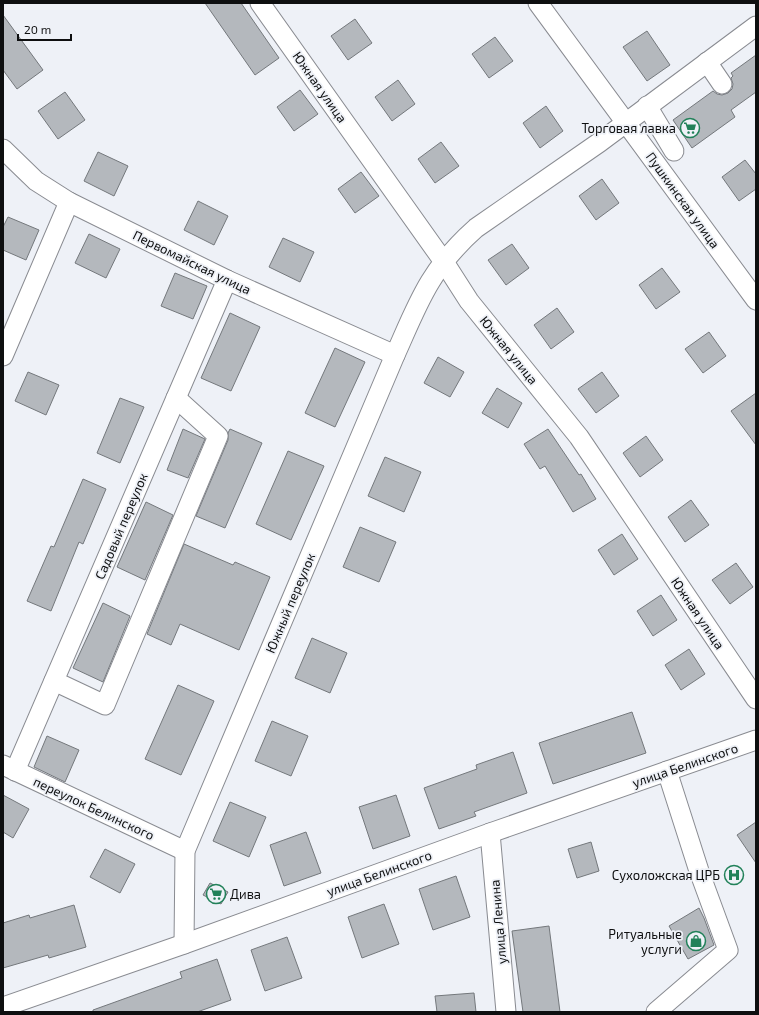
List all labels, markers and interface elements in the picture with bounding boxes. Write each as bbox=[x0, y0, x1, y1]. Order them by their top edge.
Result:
scale bar bbox=[18, 16, 71, 42]
text: 20 m bbox=[24, 22, 51, 36]
street label: Южная улица bbox=[290, 48, 350, 126]
supermarket icon: Торговая лавка bbox=[679, 117, 701, 139]
place label: Торговая лавка bbox=[581, 120, 676, 136]
street label: Пушкинская улица bbox=[643, 149, 723, 251]
street label: Первомайская улица bbox=[130, 226, 254, 298]
street label: Южная улица bbox=[477, 313, 541, 387]
street label: Садовый переулок bbox=[91, 470, 151, 582]
street label: Южный переулок bbox=[262, 551, 318, 655]
street label: Южная улица bbox=[668, 574, 728, 652]
street label: улица Белинского bbox=[630, 739, 740, 791]
street label: переулок Белинского bbox=[31, 773, 157, 843]
street label: улица Белинского bbox=[324, 847, 434, 899]
hospital icon: Сухоложская ЦРБ bbox=[723, 864, 745, 886]
place label: Сухоложская ЦРБ bbox=[612, 867, 720, 883]
street label: улица Ленина bbox=[486, 879, 510, 965]
supermarket icon: Дива bbox=[205, 883, 227, 905]
place label: Дива bbox=[230, 886, 261, 902]
place label: Ритуальные услуги bbox=[608, 926, 682, 957]
shop icon: Ритуальные услуги bbox=[685, 930, 707, 952]

